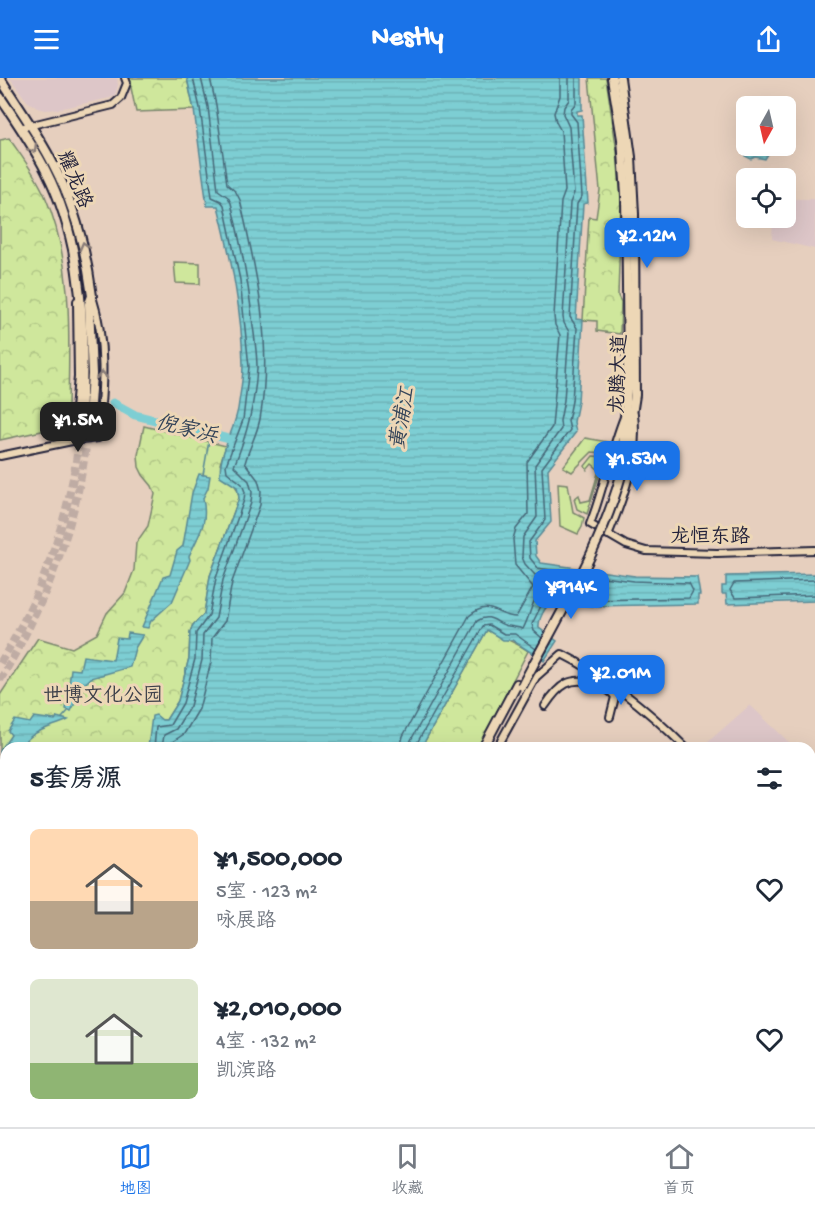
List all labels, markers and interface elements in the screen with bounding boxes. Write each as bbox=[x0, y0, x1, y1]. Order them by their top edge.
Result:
icon: menu bbox=[30, 23, 63, 56]
text: Nestly bbox=[372, 23, 443, 55]
icon: share bbox=[752, 23, 785, 56]
north arrow bbox=[736, 96, 796, 156]
map controls bbox=[736, 96, 796, 228]
one-way arrow bbox=[26, 143, 38, 153]
street label: 耀龙路 bbox=[50, 147, 97, 213]
button: locate bbox=[736, 168, 796, 228]
pin: ¥2.12M bbox=[598, 218, 696, 269]
text: ¥2.12M bbox=[618, 226, 676, 249]
one-way arrow bbox=[78, 242, 91, 252]
street label: 龙腾大道 bbox=[606, 334, 633, 414]
one-way arrow bbox=[96, 371, 109, 380]
water label: 黄浦江 bbox=[385, 384, 422, 452]
pin: ¥1.5M bbox=[36, 402, 120, 453]
text: ¥1.5M bbox=[54, 410, 102, 433]
water label: 倪家浜 bbox=[153, 410, 221, 451]
pin: ¥1.53M bbox=[588, 441, 686, 492]
text: ¥1.53M bbox=[608, 449, 666, 472]
street label: 龙恒东路 bbox=[670, 525, 751, 550]
pin: ¥914K bbox=[529, 569, 613, 620]
text: ¥914K bbox=[547, 577, 595, 600]
pin: ¥2.01M bbox=[572, 655, 670, 706]
text: ¥2.01M bbox=[592, 663, 650, 686]
park label: 世博文化公园 bbox=[43, 684, 163, 709]
icon: filters bbox=[753, 762, 786, 795]
text: 5套房源 bbox=[30, 766, 122, 797]
text: ¥1,500,000 bbox=[216, 845, 342, 876]
icon: home bbox=[78, 853, 150, 925]
icon: heart bbox=[753, 873, 786, 906]
text: 5室 · 123 m² bbox=[216, 882, 317, 905]
text: 咏展路 bbox=[216, 911, 276, 934]
text: ¥2,010,000 bbox=[216, 995, 341, 1026]
icon: home bbox=[78, 1003, 150, 1075]
icon: heart bbox=[753, 1023, 786, 1056]
text: 4室 · 132 m² bbox=[216, 1032, 316, 1055]
text: 凯滨路 bbox=[216, 1061, 276, 1084]
tab: 地图 bbox=[119, 1140, 152, 1200]
tab: 收藏 bbox=[391, 1140, 424, 1200]
tab: 首页 bbox=[663, 1140, 696, 1200]

